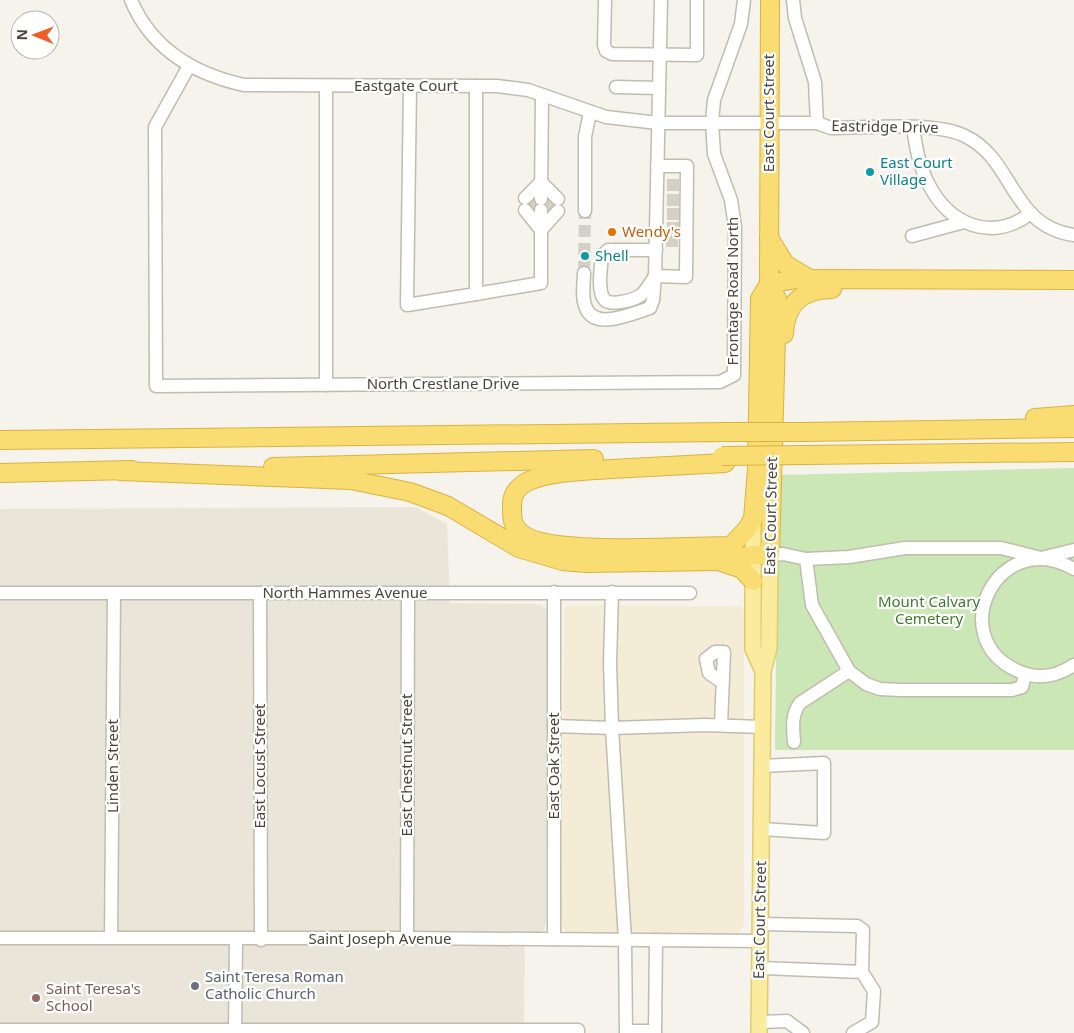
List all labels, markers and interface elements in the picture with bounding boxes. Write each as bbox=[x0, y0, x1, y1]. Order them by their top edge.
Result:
north arrow bbox=[10, 10, 60, 60]
text: N bbox=[12, 29, 31, 41]
street label: East Court Street bbox=[758, 53, 778, 172]
street label: Eastgate Court bbox=[354, 75, 459, 95]
street label: Eastridge Drive bbox=[831, 115, 939, 137]
place label: East Court Village bbox=[880, 152, 953, 189]
marker: East Court Village bbox=[864, 166, 876, 178]
street label: Frontage Road North bbox=[722, 217, 742, 365]
place label: Wendy's bbox=[622, 221, 681, 241]
marker: Wendy's bbox=[606, 226, 618, 238]
place label: Shell bbox=[595, 245, 629, 265]
marker: Shell bbox=[579, 250, 591, 262]
street label: North Crestlane Drive bbox=[367, 373, 519, 393]
street label: East Court Street bbox=[759, 456, 781, 575]
street label: North Hammes Avenue bbox=[262, 582, 428, 602]
park label: Mount Calvary Cemetery bbox=[878, 591, 980, 628]
street label: East Chestnut Street bbox=[396, 693, 416, 836]
street label: East Locust Street bbox=[249, 703, 269, 829]
street label: East Oak Street bbox=[543, 712, 563, 820]
street label: Linden Street bbox=[102, 719, 122, 813]
street label: East Court Street bbox=[748, 860, 770, 979]
street label: Saint Joseph Avenue bbox=[309, 928, 451, 948]
place label: Saint Teresa Roman Catholic Church bbox=[205, 966, 344, 1003]
place label: Saint Teresa's School bbox=[46, 978, 141, 1015]
marker: Saint Teresa Roman Catholic Church bbox=[189, 980, 201, 992]
marker: Saint Teresa's School bbox=[30, 992, 42, 1004]

